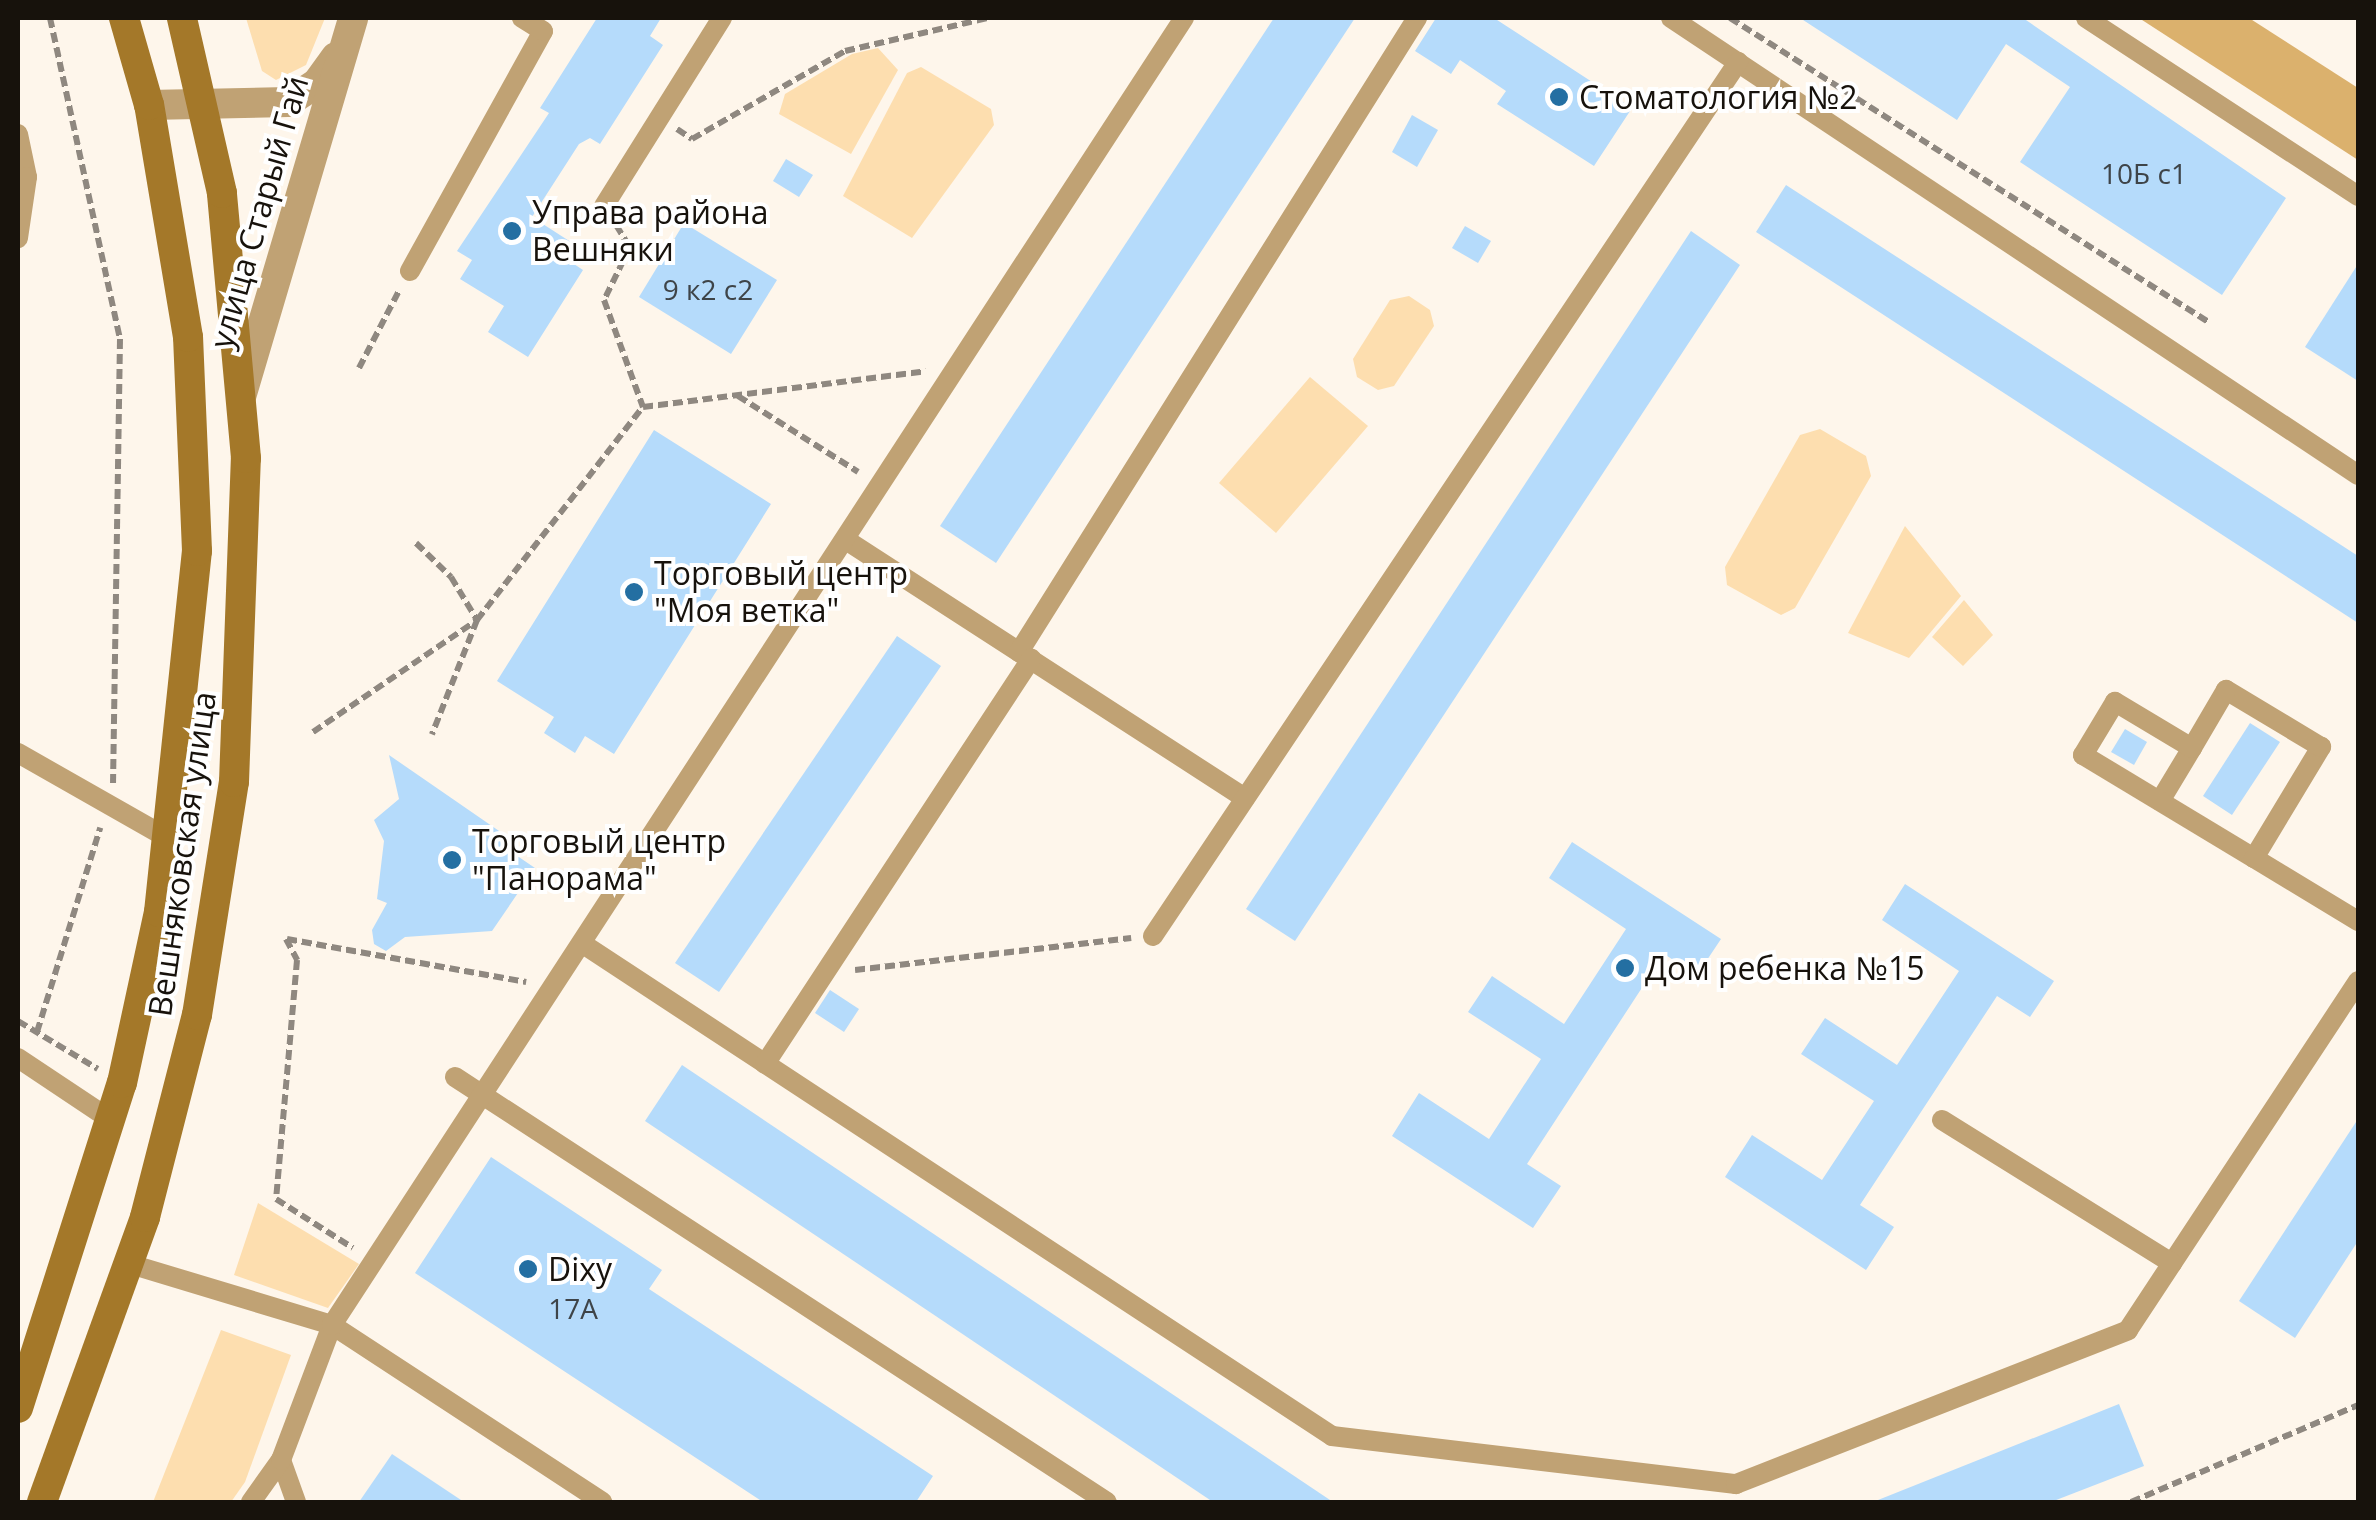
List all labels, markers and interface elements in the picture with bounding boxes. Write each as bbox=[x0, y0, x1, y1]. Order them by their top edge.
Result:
street label: улица Старый Гай bbox=[202, 71, 316, 353]
place label: Стоматология №2 bbox=[1579, 78, 1858, 116]
marker: Стоматология №2 bbox=[1548, 86, 1570, 108]
house number: 10Б с1 bbox=[2101, 156, 2187, 190]
place label: Управа района Вешняки bbox=[532, 194, 768, 269]
marker: Управа района Вешняки bbox=[501, 220, 523, 242]
house number: 9 к2 с2 bbox=[663, 272, 753, 306]
place label: Торговый центр "Моя ветка" bbox=[654, 555, 908, 630]
marker: Торговый центр "Моя ветка" bbox=[623, 581, 645, 603]
street label: Вешняковская улица bbox=[140, 689, 224, 1019]
place label: Торговый центр "Панорама" bbox=[472, 823, 726, 898]
marker: Торговый центр "Панорама" bbox=[441, 849, 463, 871]
place label: Дом ребенка №15 bbox=[1645, 949, 1925, 987]
marker: Дом ребенка №15 bbox=[1614, 957, 1636, 979]
place label: Dixy bbox=[548, 1250, 612, 1288]
marker: Dixy bbox=[517, 1258, 539, 1280]
house number: 17А bbox=[548, 1291, 598, 1325]

